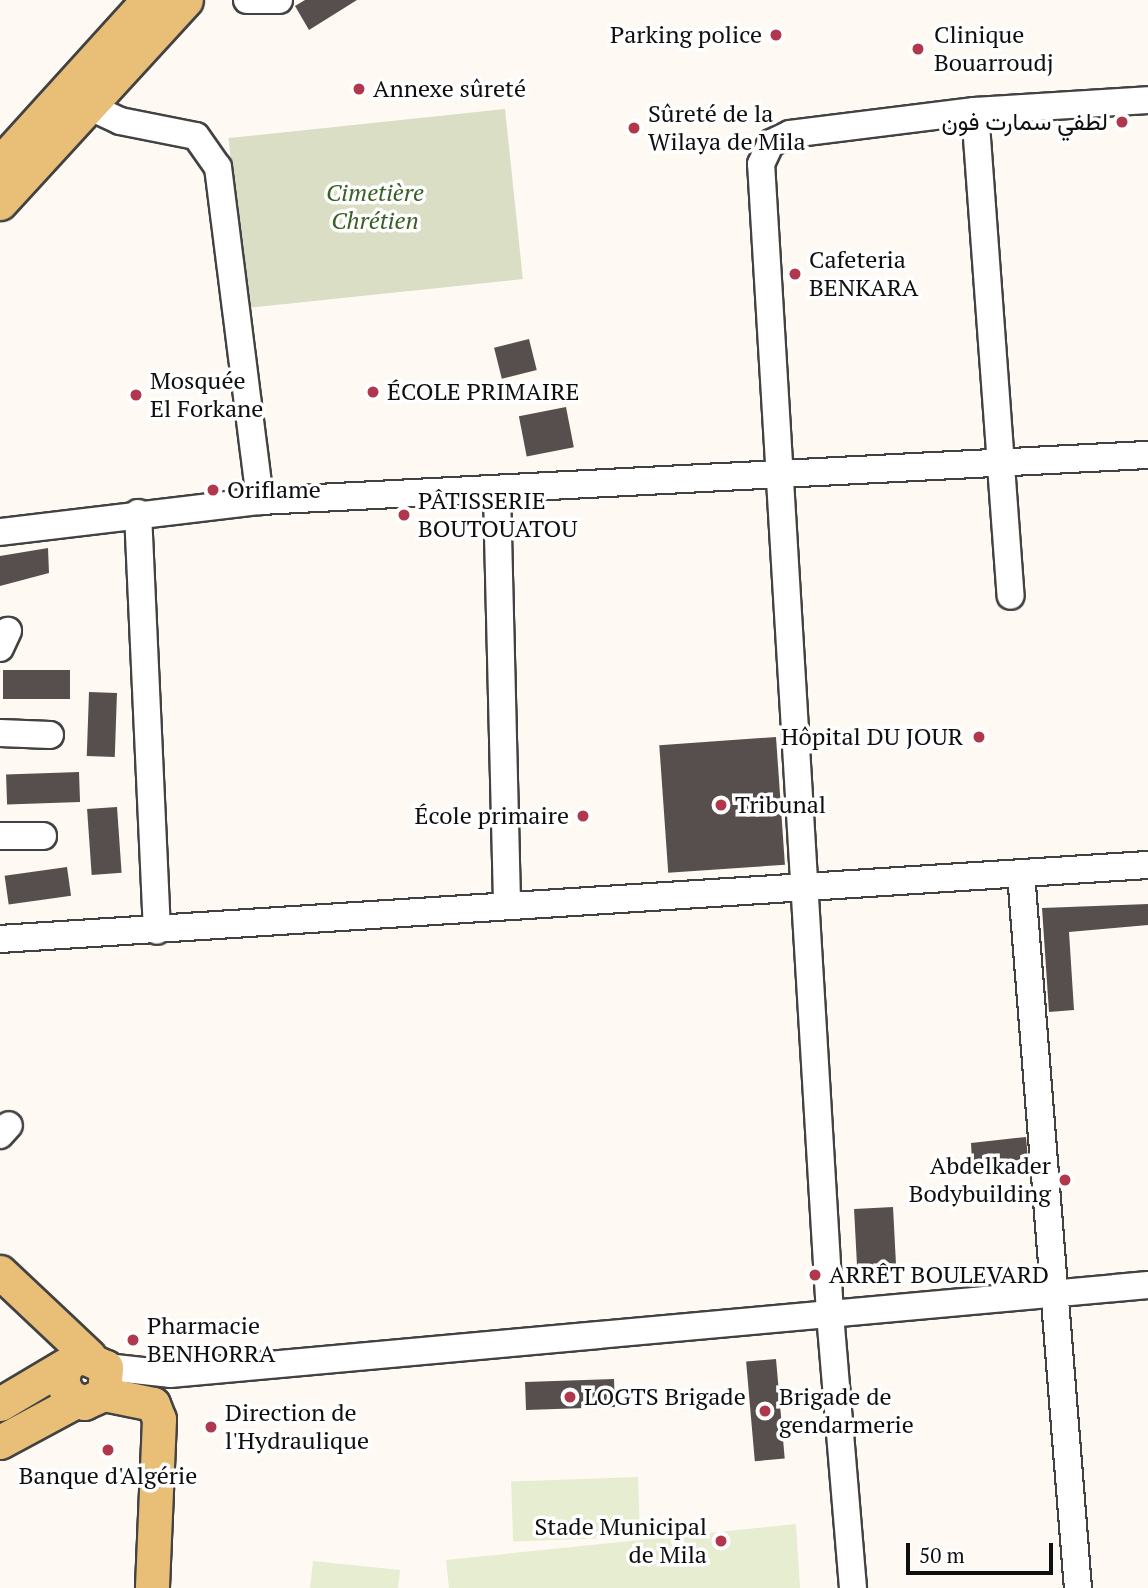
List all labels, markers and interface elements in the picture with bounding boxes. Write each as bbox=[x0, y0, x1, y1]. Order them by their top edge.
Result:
place label: Parking police bbox=[610, 21, 762, 49]
place label: Clinique Bouarroudj bbox=[934, 21, 1054, 77]
marker: Parking police bbox=[768, 27, 784, 43]
marker: Clinique Bouarroudj bbox=[908, 39, 928, 59]
place label: Annexe sûreté bbox=[373, 75, 526, 103]
marker: Annexe sûreté bbox=[351, 81, 367, 97]
place label: Sûreté de la Wilaya de Mila bbox=[648, 100, 806, 156]
place label: لطفي سمارت فون bbox=[942, 108, 1108, 136]
marker: لطفي سمارت فون bbox=[1114, 114, 1130, 130]
marker: Sûreté de la Wilaya de Mila bbox=[626, 120, 642, 136]
park label: Cimetière Chrétien bbox=[326, 179, 424, 235]
place label: Cafeteria BENKARA bbox=[809, 246, 918, 302]
marker: Cafeteria BENKARA bbox=[787, 266, 803, 282]
place label: Mosquée El Forkane bbox=[150, 367, 263, 423]
place label: ÉCOLE PRIMAIRE bbox=[387, 378, 580, 406]
marker: ÉCOLE PRIMAIRE bbox=[365, 384, 381, 400]
marker: Mosquée El Forkane bbox=[128, 387, 144, 403]
place label: Oriflame bbox=[227, 476, 321, 504]
marker: Oriflame bbox=[205, 482, 221, 498]
place label: PÂTISSERIE BOUTOUATOU bbox=[418, 487, 577, 543]
marker: PÂTISSERIE BOUTOUATOU bbox=[396, 507, 412, 523]
place label: Hôpital DU JOUR bbox=[781, 723, 963, 751]
marker: Hôpital DU JOUR bbox=[969, 727, 989, 747]
place label: Tribunal bbox=[735, 791, 826, 819]
marker: Tribunal bbox=[713, 797, 729, 813]
place label: École primaire bbox=[415, 802, 569, 830]
marker: École primaire bbox=[575, 808, 591, 824]
place label: Abdelkader Bodybuilding bbox=[909, 1152, 1051, 1208]
marker: Abdelkader Bodybuilding bbox=[1057, 1172, 1073, 1188]
place label: ARRÊT BOULEVARD bbox=[829, 1261, 1049, 1289]
marker: ARRÊT BOULEVARD bbox=[807, 1267, 823, 1283]
place label: Pharmacie BENHORRA bbox=[147, 1312, 275, 1368]
marker: Pharmacie BENHORRA bbox=[125, 1332, 141, 1348]
place label: LOGTS Brigade bbox=[584, 1383, 746, 1411]
place label: Brigade de gendarmerie bbox=[779, 1383, 914, 1439]
marker: LOGTS Brigade bbox=[562, 1389, 578, 1405]
place label: Direction de l'Hydraulique bbox=[225, 1399, 369, 1455]
marker: Brigade de gendarmerie bbox=[757, 1403, 773, 1419]
marker: Direction de l'Hydraulique bbox=[203, 1419, 219, 1435]
marker: Banque d'Algérie bbox=[100, 1442, 116, 1458]
place label: Banque d'Algérie bbox=[19, 1462, 197, 1490]
place label: Stade Municipal de Mila bbox=[534, 1513, 707, 1569]
scale bar bbox=[910, 1528, 1057, 1572]
marker: Stade Municipal de Mila bbox=[713, 1533, 729, 1549]
text: 50 m bbox=[919, 1541, 965, 1569]

